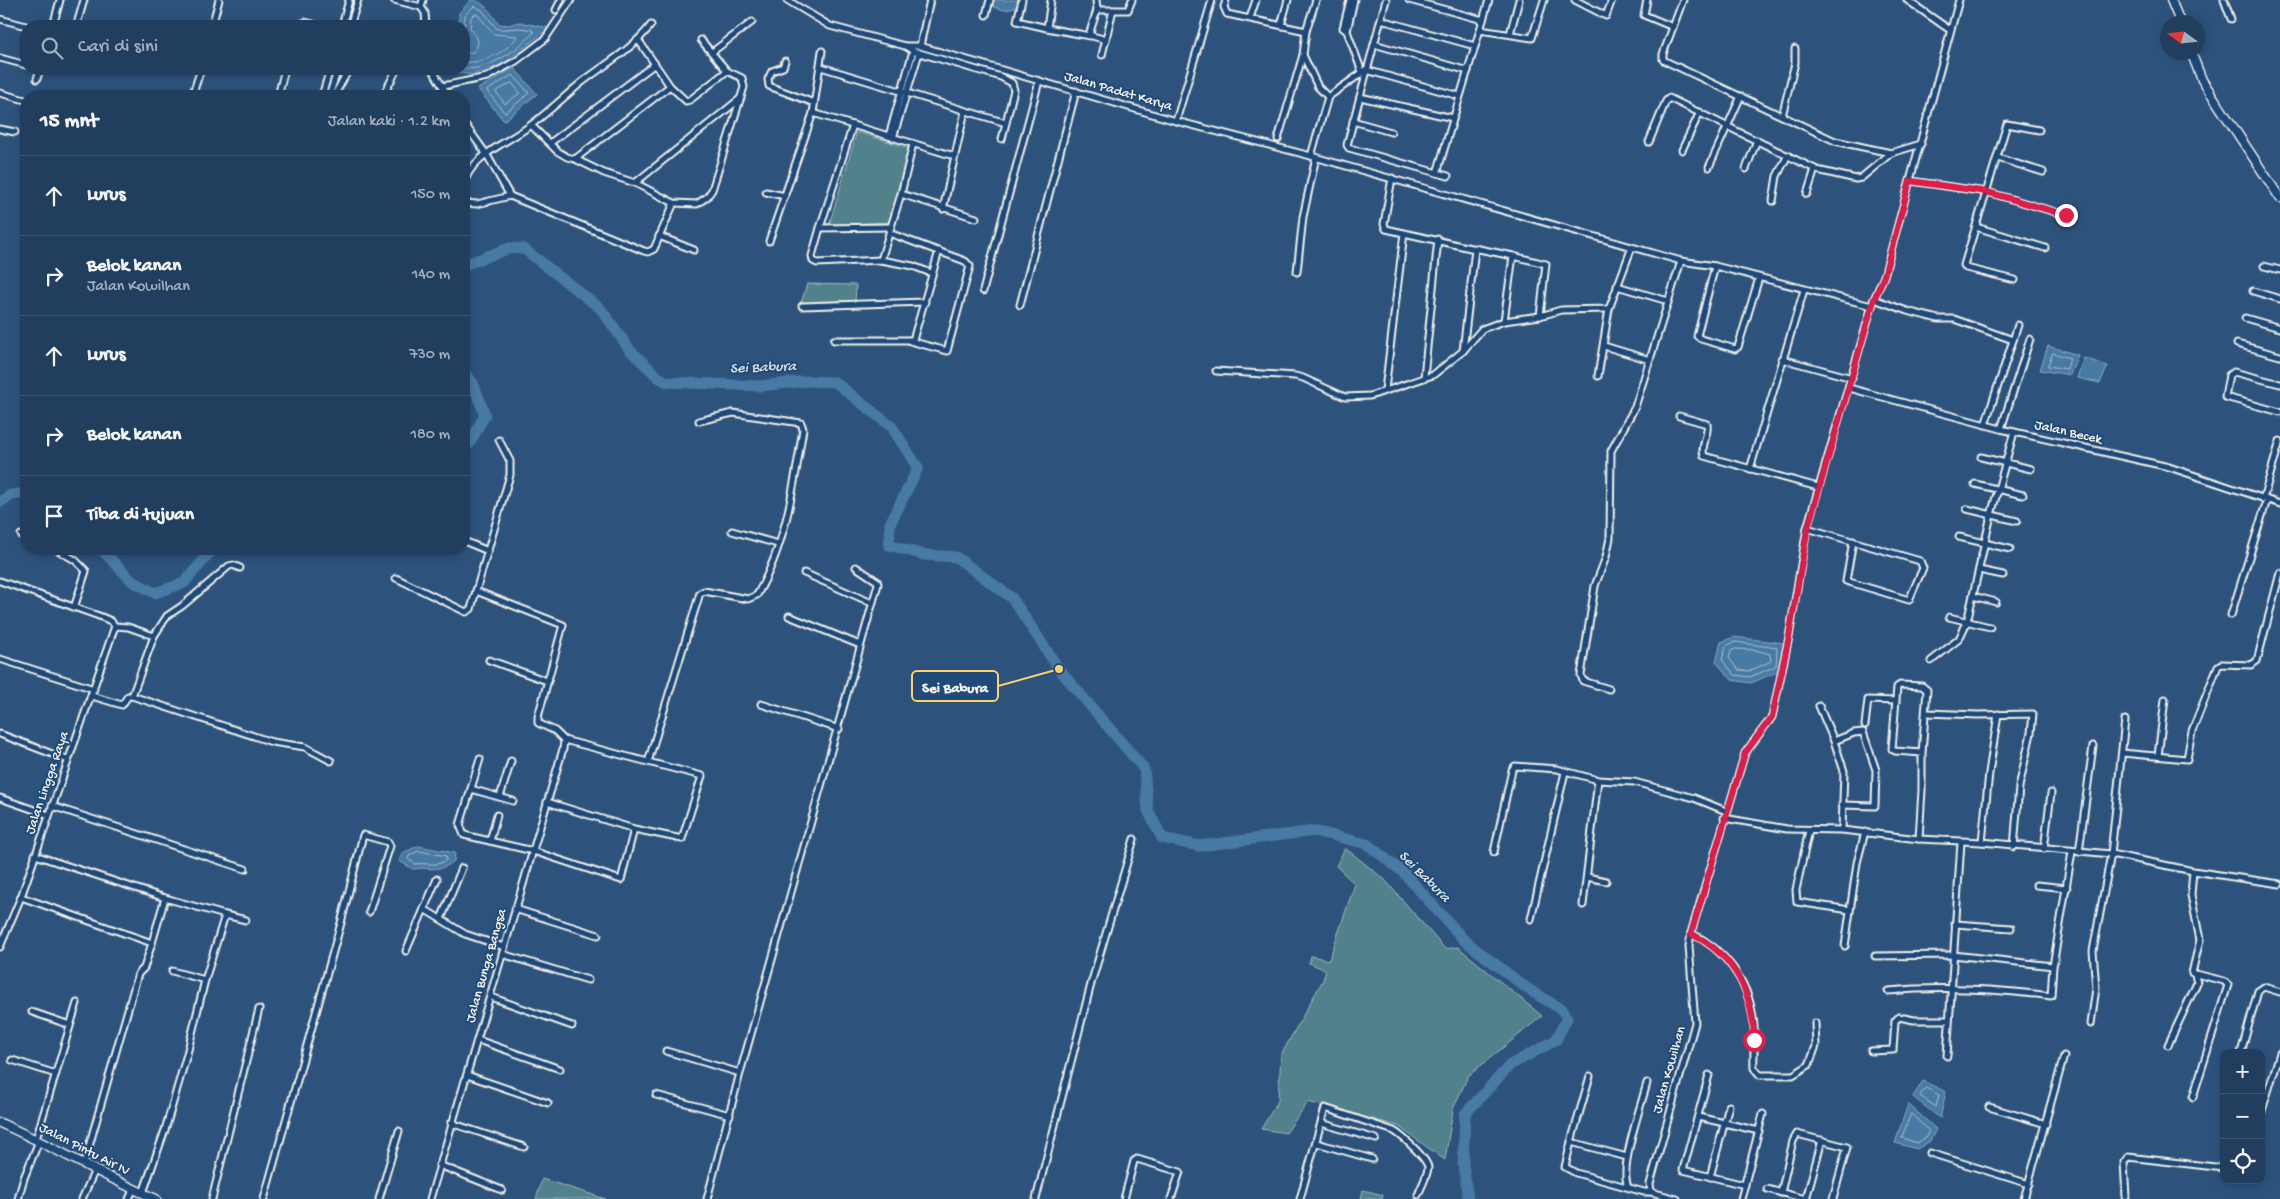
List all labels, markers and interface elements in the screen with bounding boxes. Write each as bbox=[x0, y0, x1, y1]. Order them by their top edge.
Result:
north arrow bbox=[2160, 15, 2205, 60]
search box bbox=[20, 20, 470, 75]
icon: search bbox=[38, 34, 66, 62]
text: Cari di sini bbox=[78, 36, 158, 59]
street label: Jalan Padat Karya bbox=[1062, 68, 1175, 116]
text: 15 mnt bbox=[40, 110, 98, 135]
text: Jalan kaki · 1.2 km bbox=[328, 113, 450, 132]
icon: ahead bbox=[40, 182, 68, 210]
text: Lurus bbox=[87, 184, 126, 207]
text: 150 m bbox=[411, 186, 450, 205]
route end bbox=[2055, 204, 2078, 227]
text: Belok kanan bbox=[87, 255, 181, 278]
icon: right bbox=[40, 262, 68, 290]
text: 140 m bbox=[412, 266, 450, 285]
text: Jalan Kowilhan bbox=[87, 278, 190, 297]
icon: ahead bbox=[40, 342, 68, 370]
text: Lurus bbox=[87, 344, 126, 367]
text: 730 m bbox=[409, 346, 450, 365]
water label: Sei Babura bbox=[730, 358, 798, 378]
street label: Jalan Becek bbox=[2033, 417, 2105, 449]
icon: right bbox=[40, 422, 68, 450]
text: Belok kanan bbox=[87, 424, 181, 447]
text: 180 m bbox=[411, 426, 450, 445]
icon: arrive bbox=[40, 502, 68, 530]
text: Tiba di tujuan bbox=[87, 504, 194, 527]
callout: Sei Babura bbox=[912, 671, 998, 701]
text: Sei Babura bbox=[922, 680, 989, 698]
street label: Jalan Lingga Raya bbox=[22, 728, 74, 837]
water label: Sei Babura bbox=[1394, 847, 1455, 908]
street label: Jalan Bunga Bangsa bbox=[463, 906, 512, 1025]
street label: Jalan Kowilhan bbox=[1649, 1024, 1691, 1116]
route start bbox=[1743, 1029, 1766, 1052]
map controls bbox=[2220, 1049, 2265, 1184]
button: + bbox=[2220, 1049, 2265, 1094]
button: − bbox=[2220, 1094, 2265, 1139]
street label: Jalan Pintu Air IV bbox=[36, 1120, 132, 1180]
button: locate bbox=[2220, 1139, 2265, 1184]

